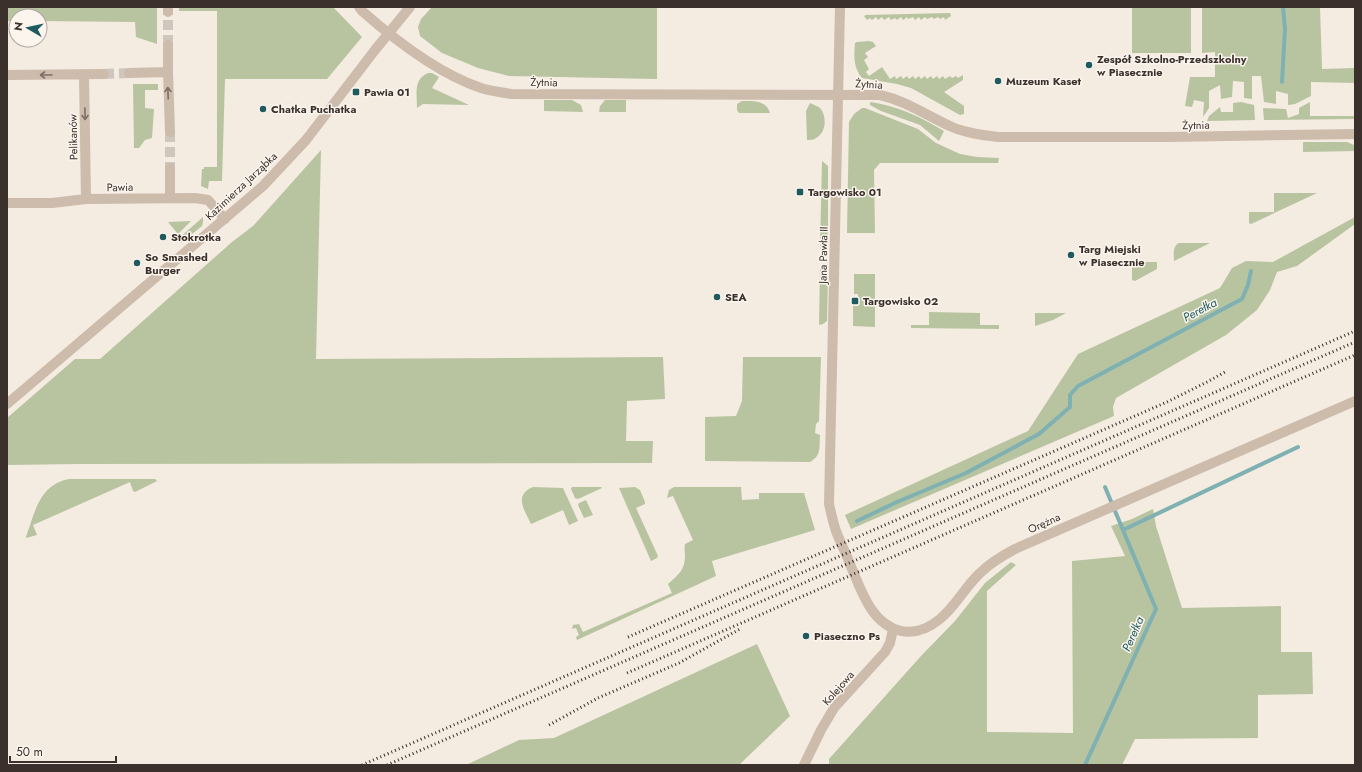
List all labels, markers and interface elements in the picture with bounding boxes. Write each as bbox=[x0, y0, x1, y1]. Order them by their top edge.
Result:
north arrow bbox=[8, 8, 48, 48]
text: N bbox=[10, 21, 27, 32]
place label: Zespół Szkolno-Przedszkolny w Piasecznie bbox=[1096, 51, 1247, 80]
marker: Zespół Szkolno-Przedszkolny w Piasecznie bbox=[1084, 60, 1094, 70]
one-way arrow bbox=[40, 71, 53, 79]
place label: Muzeum Kaset bbox=[1006, 73, 1082, 89]
street label: Żytnia bbox=[530, 74, 558, 90]
street label: Żytnia bbox=[855, 75, 883, 93]
marker: Muzeum Kaset bbox=[993, 76, 1003, 86]
place label: Pawia 01 bbox=[364, 84, 410, 100]
one-way arrow bbox=[165, 87, 172, 100]
marker: Pawia 01 bbox=[351, 87, 361, 97]
place label: Chatka Puchatka bbox=[271, 101, 356, 117]
marker: Chatka Puchatka bbox=[258, 104, 268, 114]
one-way arrow bbox=[81, 107, 89, 120]
street label: Pelikanów bbox=[65, 113, 81, 160]
street label: Żytnia bbox=[1182, 117, 1210, 133]
street label: Kazimierza Jarząbka bbox=[201, 148, 281, 224]
street label: Pawia bbox=[107, 179, 133, 195]
place label: Targowisko 01 bbox=[808, 184, 882, 200]
marker: Targowisko 01 bbox=[795, 187, 805, 197]
street label: Jana Pawła II bbox=[814, 226, 831, 286]
place label: Stokrotka bbox=[171, 229, 221, 245]
marker: Stokrotka bbox=[158, 232, 168, 242]
place label: Targ Miejski w Piasecznie bbox=[1078, 241, 1145, 270]
place label: So Smashed Burger bbox=[145, 249, 208, 278]
marker: Targ Miejski w Piasecznie bbox=[1066, 250, 1076, 260]
marker: So Smashed Burger bbox=[132, 258, 142, 268]
place label: SEA bbox=[725, 289, 748, 305]
marker: SEA bbox=[712, 292, 722, 302]
place label: Targowisko 02 bbox=[863, 293, 938, 309]
water label: Perełka bbox=[1180, 293, 1221, 326]
marker: Targowisko 02 bbox=[850, 296, 860, 306]
street label: Orężna bbox=[1025, 509, 1063, 537]
water label: Perełka bbox=[1117, 613, 1149, 654]
place label: Piaseczno Ps bbox=[814, 628, 880, 644]
marker: Piaseczno Ps bbox=[801, 631, 811, 641]
street label: Kolejowa bbox=[818, 667, 858, 709]
scale bar bbox=[10, 738, 116, 764]
text: 50 m bbox=[16, 743, 43, 761]

